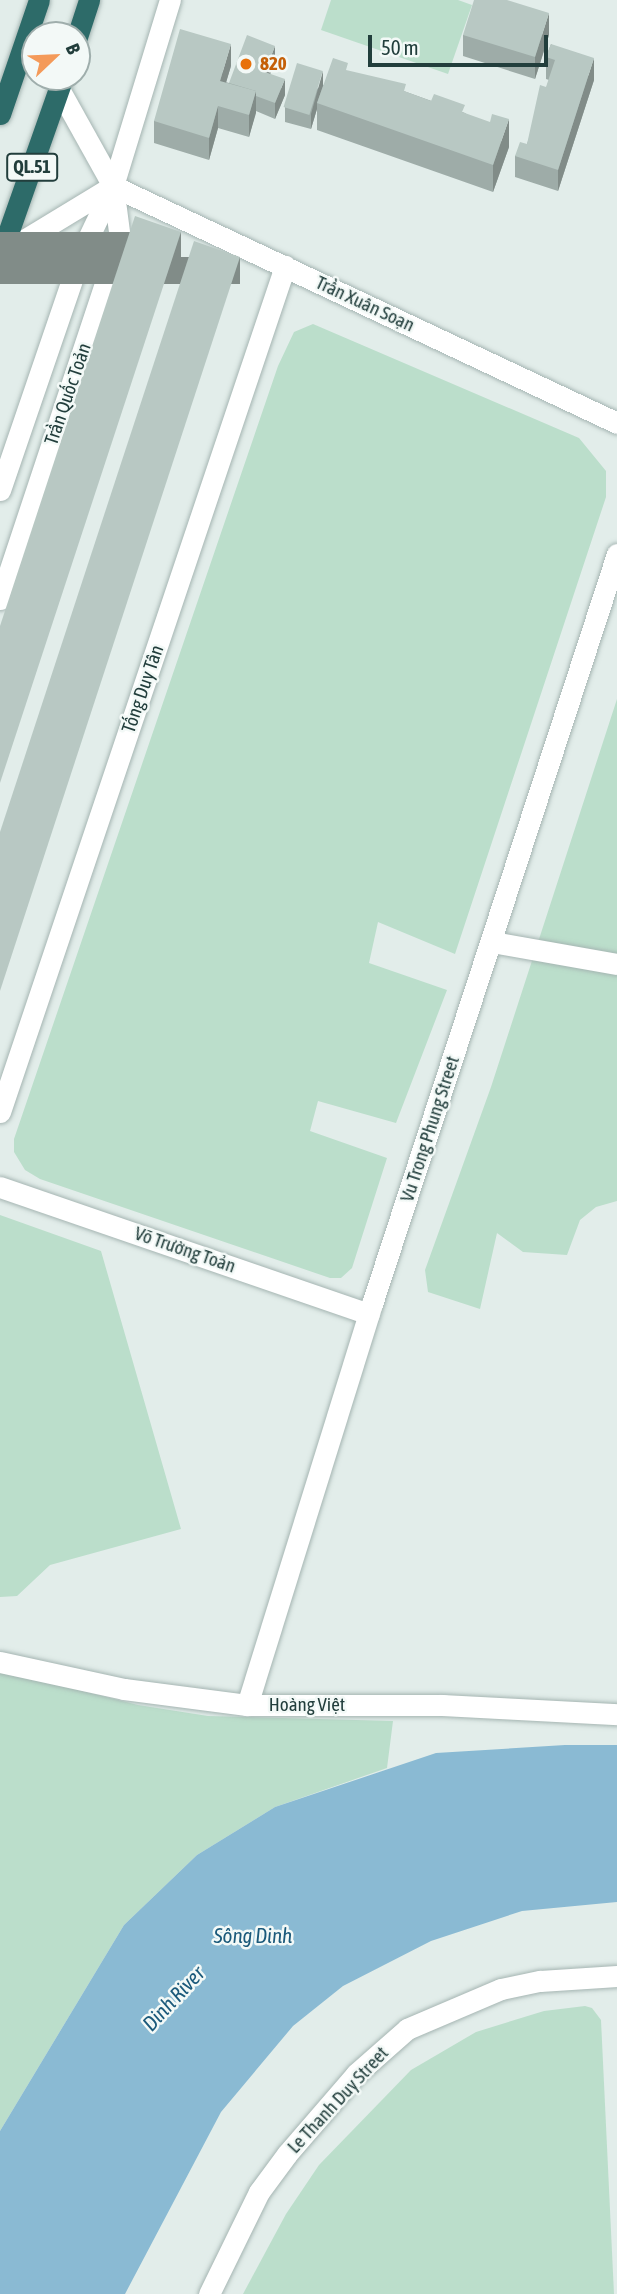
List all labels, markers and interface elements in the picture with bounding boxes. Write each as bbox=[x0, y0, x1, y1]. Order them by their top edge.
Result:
north arrow bbox=[21, 21, 91, 91]
scale bar bbox=[372, 21, 552, 65]
text: 50 m bbox=[381, 35, 419, 59]
text: B bbox=[62, 40, 85, 57]
place label: 820 bbox=[260, 53, 287, 75]
marker: 820 bbox=[238, 56, 254, 72]
road number: QL.51 bbox=[6, 152, 58, 182]
street label: Trần Xuân Soạn bbox=[312, 271, 418, 337]
street label: Trần Quốc Toản bbox=[40, 340, 96, 448]
street label: Tống Duy Tân bbox=[117, 642, 169, 736]
street label: Vu Trong Phung Street bbox=[396, 1053, 464, 1205]
street label: Võ Trường Toản bbox=[131, 1222, 239, 1278]
street label: Hoàng Việt bbox=[269, 1694, 345, 1716]
water label: Sông Dinh bbox=[214, 1922, 292, 1948]
water label: Dinh River bbox=[137, 1960, 209, 2036]
street label: Le Thanh Duy Street bbox=[283, 2042, 393, 2158]

